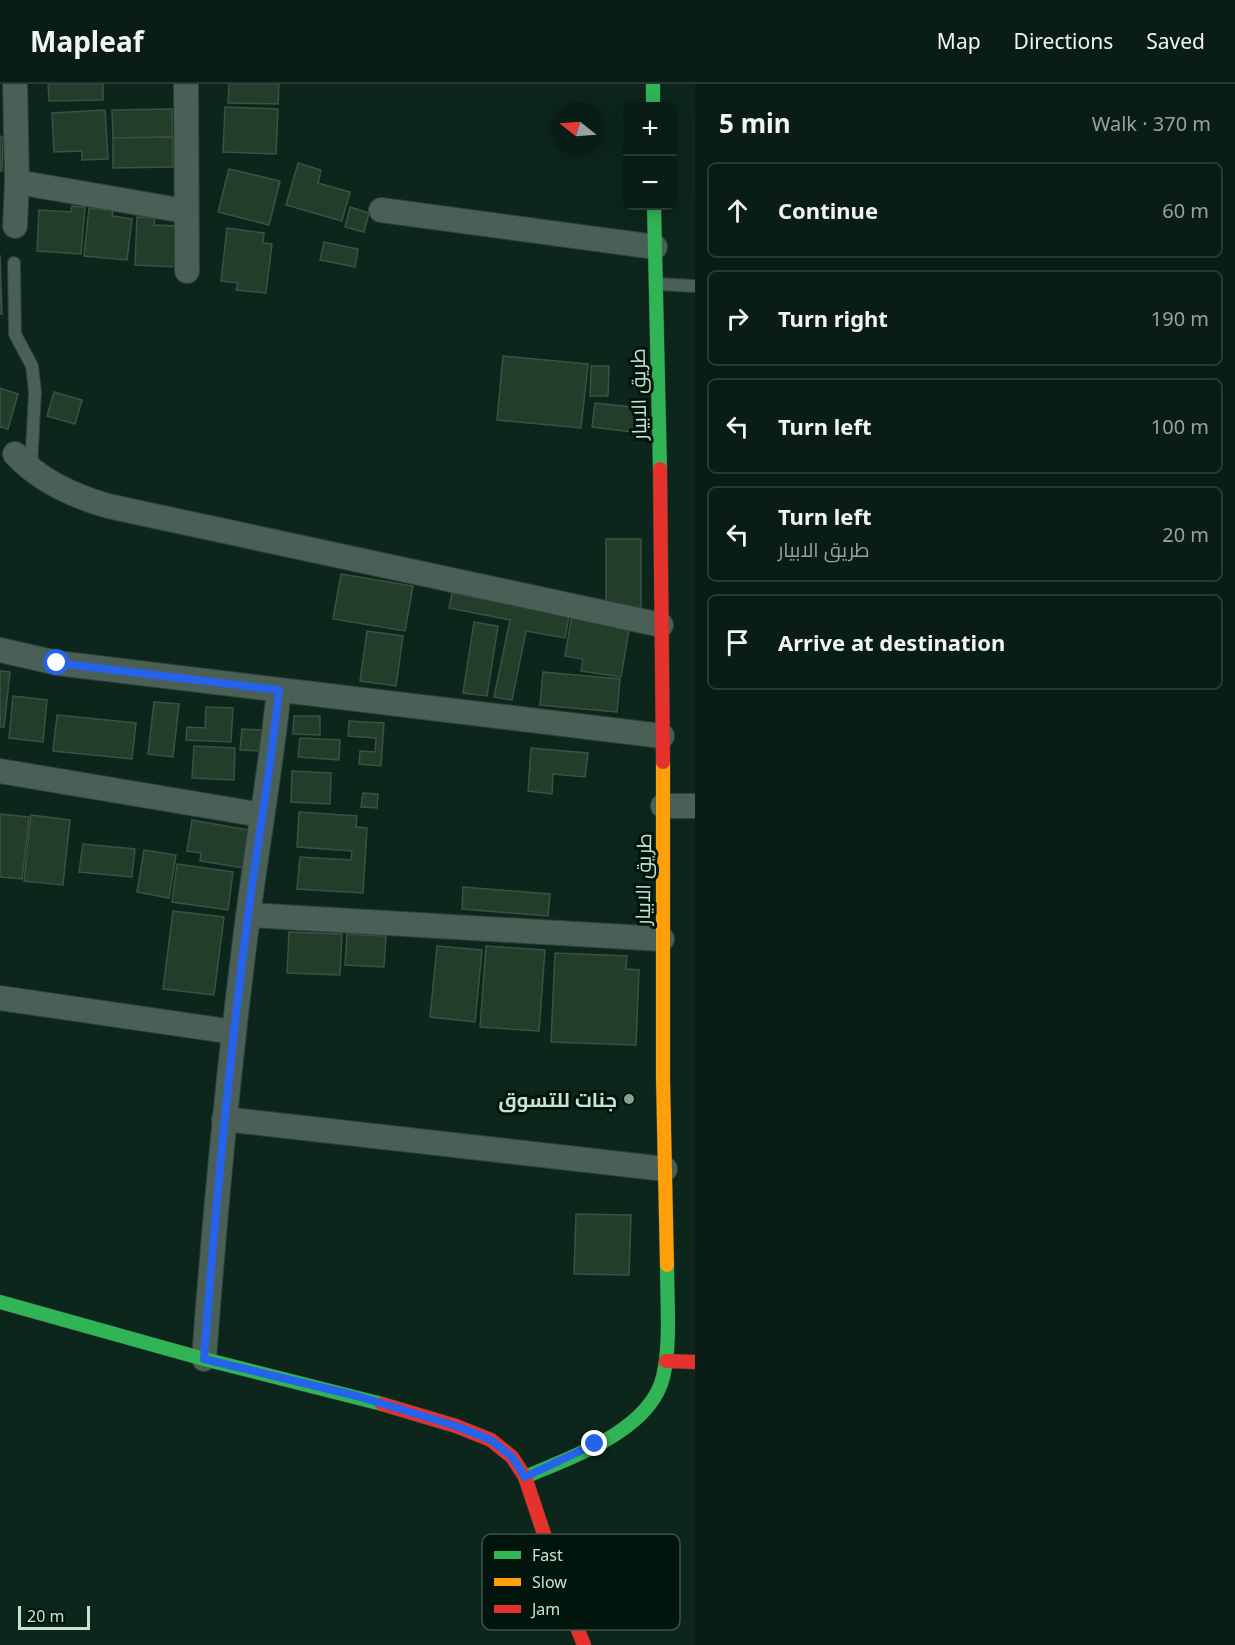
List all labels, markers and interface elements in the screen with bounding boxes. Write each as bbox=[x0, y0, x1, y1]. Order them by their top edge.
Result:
text: Mapleaf bbox=[30, 22, 144, 60]
text: Map bbox=[937, 27, 981, 55]
text: Directions bbox=[1014, 27, 1113, 55]
text: Saved bbox=[1146, 27, 1205, 55]
north arrow bbox=[551, 102, 605, 156]
map controls bbox=[623, 102, 677, 210]
button: + bbox=[623, 102, 677, 156]
text: 5 min bbox=[719, 105, 791, 141]
text: Walk · 370 m bbox=[1092, 110, 1211, 137]
button: − bbox=[623, 156, 677, 210]
icon: ahead bbox=[721, 194, 754, 227]
text: Continue bbox=[778, 195, 878, 225]
text: 60 m bbox=[1162, 197, 1209, 224]
icon: right bbox=[721, 302, 754, 335]
text: Turn right bbox=[778, 303, 888, 333]
text: 190 m bbox=[1151, 305, 1209, 332]
street label: طريق الابيار bbox=[624, 348, 652, 441]
icon: left bbox=[721, 410, 754, 443]
text: Turn left bbox=[778, 411, 872, 441]
text: 100 m bbox=[1151, 413, 1209, 440]
text: Turn left bbox=[778, 501, 872, 531]
icon: left bbox=[721, 518, 754, 551]
text: 20 m bbox=[1162, 521, 1209, 548]
text: طريق الابيار bbox=[778, 536, 870, 563]
icon: arrive bbox=[721, 626, 754, 659]
text: Arrive at destination bbox=[778, 627, 1005, 657]
route start bbox=[43, 649, 69, 675]
street label: طريق الابيار bbox=[629, 833, 657, 926]
place label: جنات للتسوق bbox=[499, 1086, 617, 1113]
marker: جنات للتسوق bbox=[622, 1092, 636, 1106]
route end bbox=[581, 1430, 607, 1456]
legend bbox=[482, 1534, 680, 1630]
text: Fast bbox=[532, 1544, 563, 1566]
text: Slow bbox=[532, 1571, 567, 1593]
text: Jam bbox=[530, 1598, 560, 1620]
scale bar bbox=[18, 1603, 90, 1630]
text: 20 m bbox=[27, 1605, 64, 1627]

